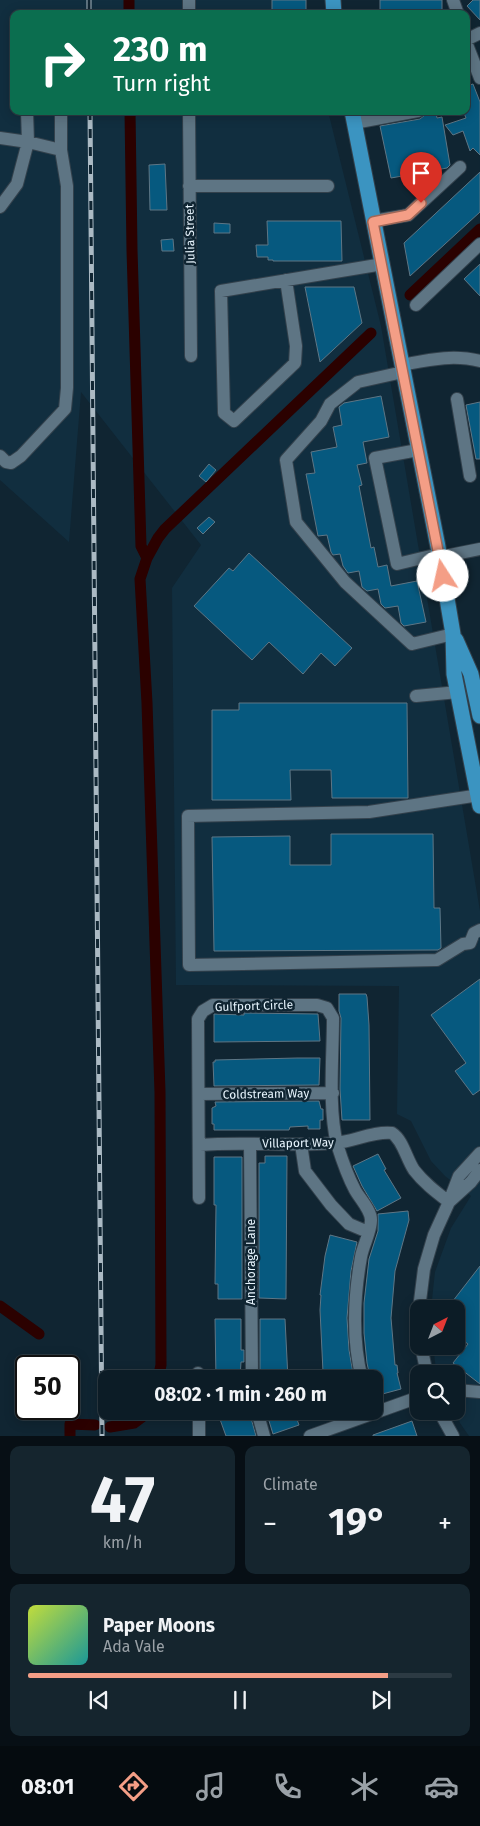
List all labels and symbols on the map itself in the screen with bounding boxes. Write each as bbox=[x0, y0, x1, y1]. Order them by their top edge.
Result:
pin bbox=[400, 152, 442, 203]
street label: Julia Street bbox=[182, 203, 198, 264]
position arrow bbox=[416, 549, 468, 601]
street label: Gulfport Circle bbox=[215, 998, 293, 1014]
street label: Coldstream Way bbox=[223, 1086, 309, 1102]
street label: Villaport Way bbox=[262, 1135, 334, 1151]
street label: Anchorage Lane bbox=[244, 1219, 258, 1305]
north arrow bbox=[410, 1300, 465, 1355]
speed limit sign: 50 bbox=[15, 1355, 80, 1420]

